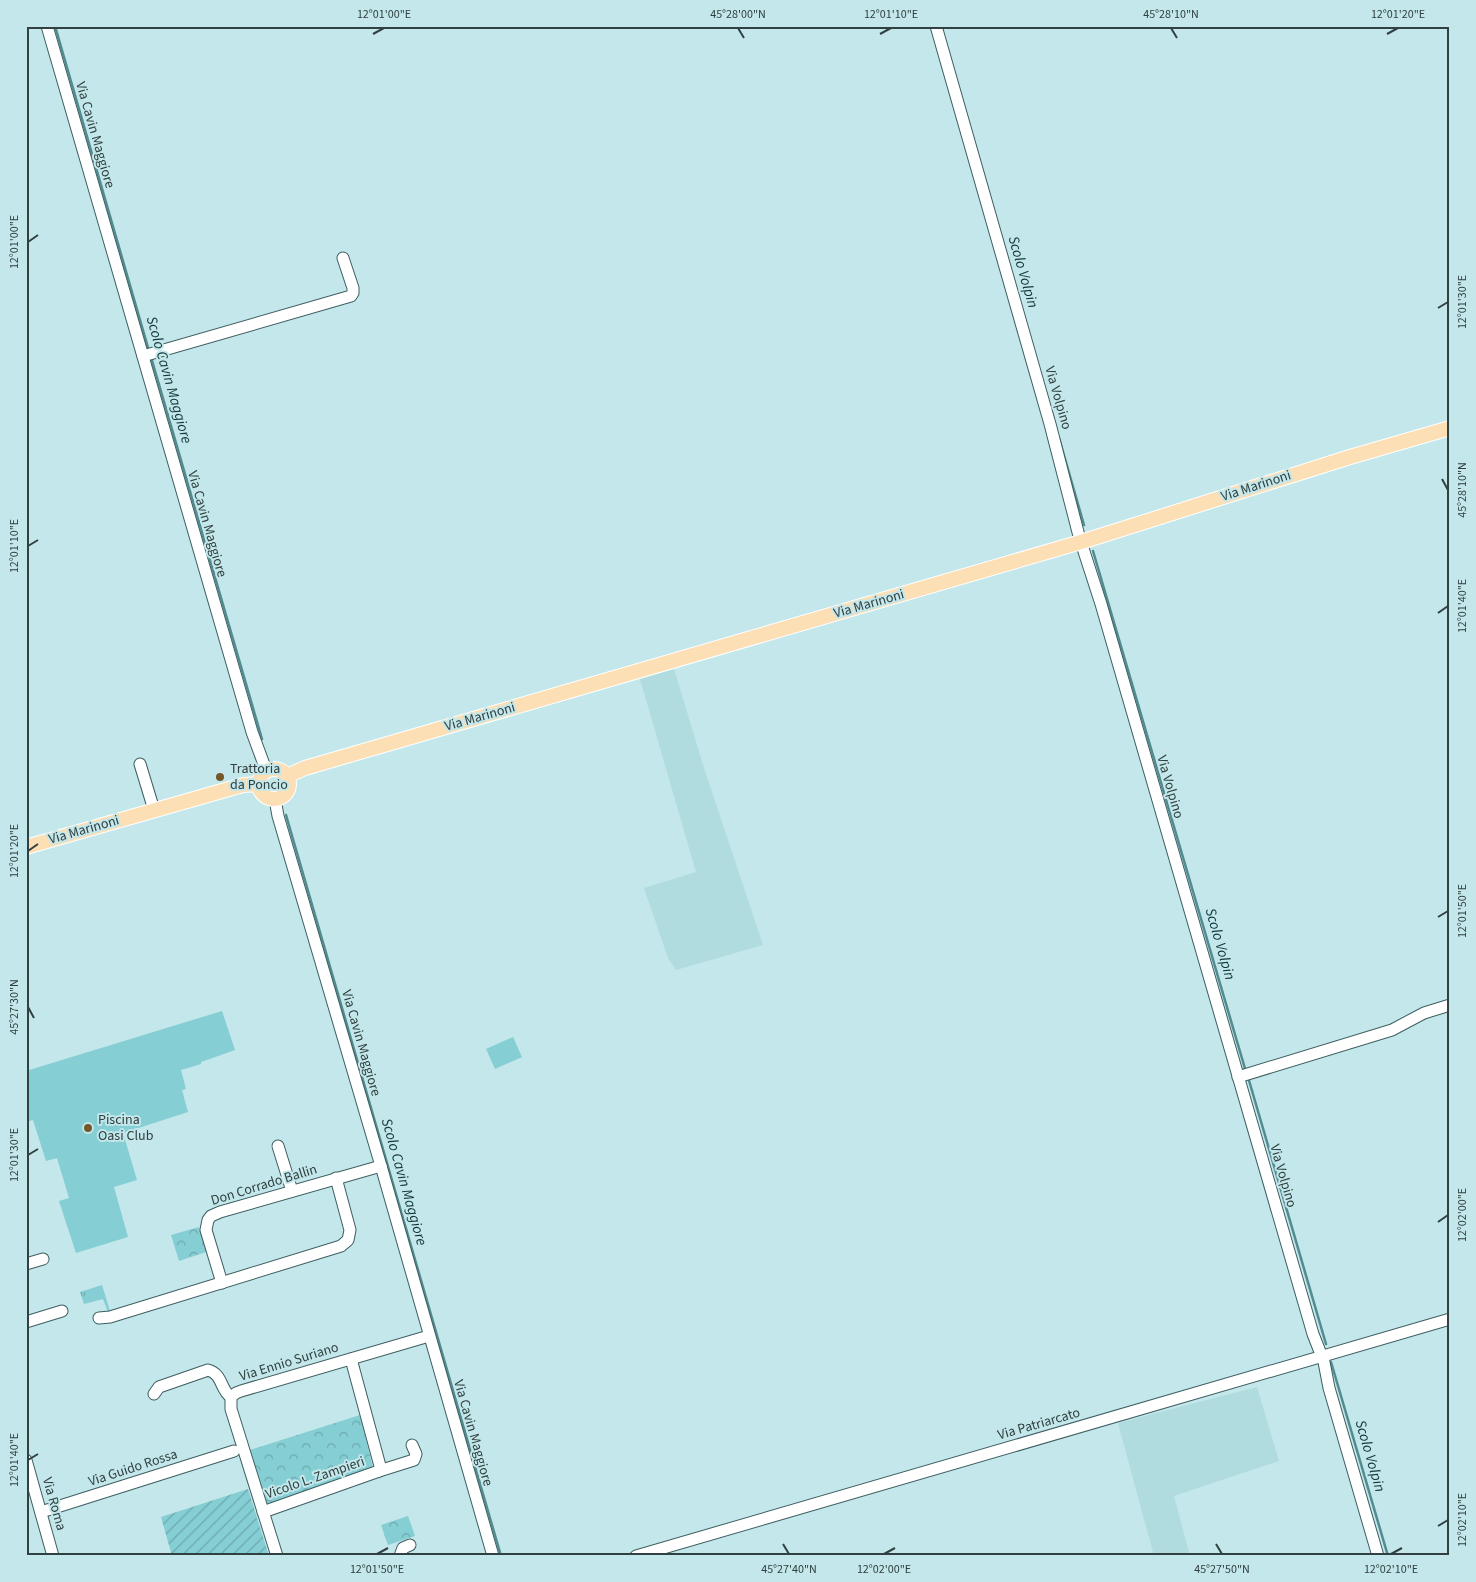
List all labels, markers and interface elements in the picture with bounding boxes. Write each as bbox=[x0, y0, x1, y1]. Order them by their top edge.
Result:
text: 12°01'00"E bbox=[357, 6, 411, 23]
text: 45°28'00"N bbox=[710, 6, 766, 23]
text: 12°01'10"E bbox=[864, 6, 918, 23]
text: 45°28'10"N bbox=[1143, 6, 1199, 23]
text: 12°01'20"E bbox=[1371, 6, 1425, 23]
street label: Via Cavin Maggiore bbox=[70, 79, 120, 191]
text: 12°01'00"E bbox=[6, 215, 23, 269]
water label: Scolo Volpin bbox=[1003, 234, 1043, 311]
text: 12°01'30"E bbox=[1454, 275, 1471, 329]
water label: Scolo Cavin Maggiore bbox=[141, 314, 197, 446]
street label: Via Volpino bbox=[1039, 364, 1077, 432]
text: 45°28'10"N bbox=[1454, 462, 1471, 518]
street label: Via Marinoni bbox=[1218, 465, 1294, 507]
street label: Via Cavin Maggiore bbox=[182, 468, 232, 580]
text: 12°01'10"E bbox=[6, 519, 23, 573]
text: 12°01'40"E bbox=[1454, 579, 1471, 633]
street label: Via Marinoni bbox=[831, 584, 907, 624]
street label: Via Marinoni bbox=[442, 697, 518, 737]
street label: Via Volpino bbox=[1151, 753, 1189, 821]
place label: Trattoria da Poncio bbox=[230, 759, 288, 795]
marker: Trattoria da Poncio bbox=[214, 771, 226, 783]
street label: Via Marinoni bbox=[46, 810, 122, 850]
text: 12°01'20"E bbox=[6, 824, 23, 878]
text: 12°01'50"E bbox=[1454, 884, 1471, 938]
water label: Scolo Volpin bbox=[1200, 906, 1240, 983]
text: 45°27'30"N bbox=[6, 979, 23, 1035]
street label: Via Cavin Maggiore bbox=[336, 987, 386, 1099]
place label: Piscina Oasi Club bbox=[98, 1110, 154, 1146]
water label: Scolo Cavin Maggiore bbox=[376, 1116, 432, 1248]
marker: Piscina Oasi Club bbox=[82, 1122, 94, 1134]
text: 12°01'30"E bbox=[6, 1128, 23, 1182]
street label: Via Volpino bbox=[1264, 1142, 1302, 1210]
street label: Don Corrado Ballin bbox=[208, 1159, 320, 1211]
text: 12°02'00"E bbox=[1454, 1188, 1471, 1242]
street label: Via Ennio Suriano bbox=[237, 1337, 341, 1387]
street label: Via Cavin Maggiore bbox=[448, 1377, 498, 1489]
street label: Via Patriarcato bbox=[996, 1403, 1082, 1445]
water label: Scolo Volpin bbox=[1350, 1418, 1390, 1495]
text: 12°01'40"E bbox=[6, 1433, 23, 1487]
street label: Via Guido Rossa bbox=[86, 1444, 180, 1492]
street label: Vicolo L. Zampieri bbox=[263, 1452, 367, 1504]
street label: Via Roma bbox=[37, 1475, 71, 1533]
text: 12°02'10"E bbox=[1454, 1493, 1471, 1547]
text: 12°01'50"E bbox=[350, 1561, 404, 1578]
text: 45°27'40"N bbox=[761, 1561, 817, 1578]
text: 12°02'00"E bbox=[857, 1561, 911, 1578]
text: 45°27'50"N bbox=[1194, 1561, 1250, 1578]
text: 12°02'10"E bbox=[1364, 1561, 1418, 1578]

